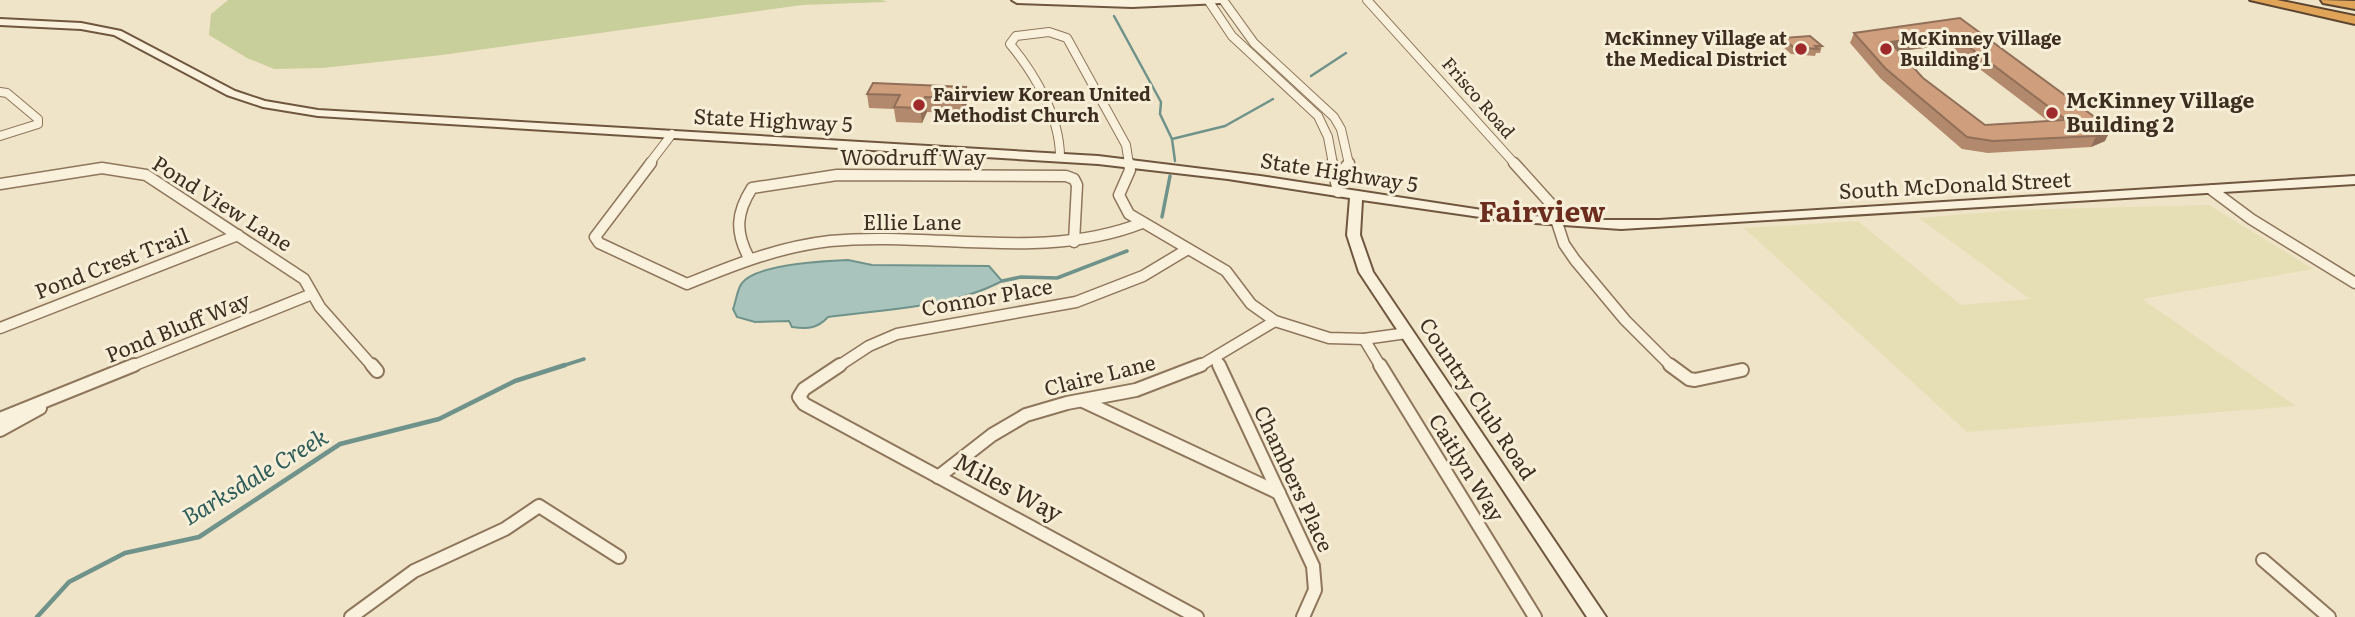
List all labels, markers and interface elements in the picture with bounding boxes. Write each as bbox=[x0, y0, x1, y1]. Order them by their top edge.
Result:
place label: McKinney Village at the Medical District bbox=[1604, 24, 1787, 72]
place label: McKinney Village Building 1 bbox=[1900, 24, 2061, 72]
marker: McKinney Village at the Medical District bbox=[1793, 41, 1809, 57]
marker: McKinney Village Building 1 bbox=[1878, 41, 1894, 57]
street label: Frisco Road bbox=[1436, 50, 1522, 144]
place label: Fairview Korean United Methodist Church bbox=[933, 80, 1151, 128]
place label: McKinney Village Building 2 bbox=[2066, 83, 2254, 138]
marker: Fairview Korean United Methodist Church bbox=[911, 97, 927, 113]
street label: State Highway 5 bbox=[693, 99, 853, 138]
marker: McKinney Village Building 2 bbox=[2044, 105, 2060, 121]
street label: Woodruff Way bbox=[840, 140, 987, 171]
street label: State Highway 5 bbox=[1258, 143, 1420, 198]
street label: Pond View Lane bbox=[147, 146, 299, 257]
street label: South McDonald Street bbox=[1838, 162, 2072, 205]
district label: Fairview bbox=[1479, 189, 1606, 231]
street label: Ellie Lane bbox=[863, 205, 961, 236]
street label: Pond Crest Trail bbox=[30, 218, 193, 305]
street label: Connor Place bbox=[919, 269, 1055, 322]
street label: Pond Bluff Way bbox=[100, 282, 255, 369]
street label: Country Club Road bbox=[1413, 310, 1545, 485]
street label: Claire Lane bbox=[1040, 345, 1158, 402]
street label: Chambers Place bbox=[1248, 400, 1343, 556]
street label: Caitlyn Way bbox=[1423, 407, 1514, 527]
water label: Barksdale Creek bbox=[175, 418, 334, 532]
street label: Miles Way bbox=[949, 442, 1070, 529]

